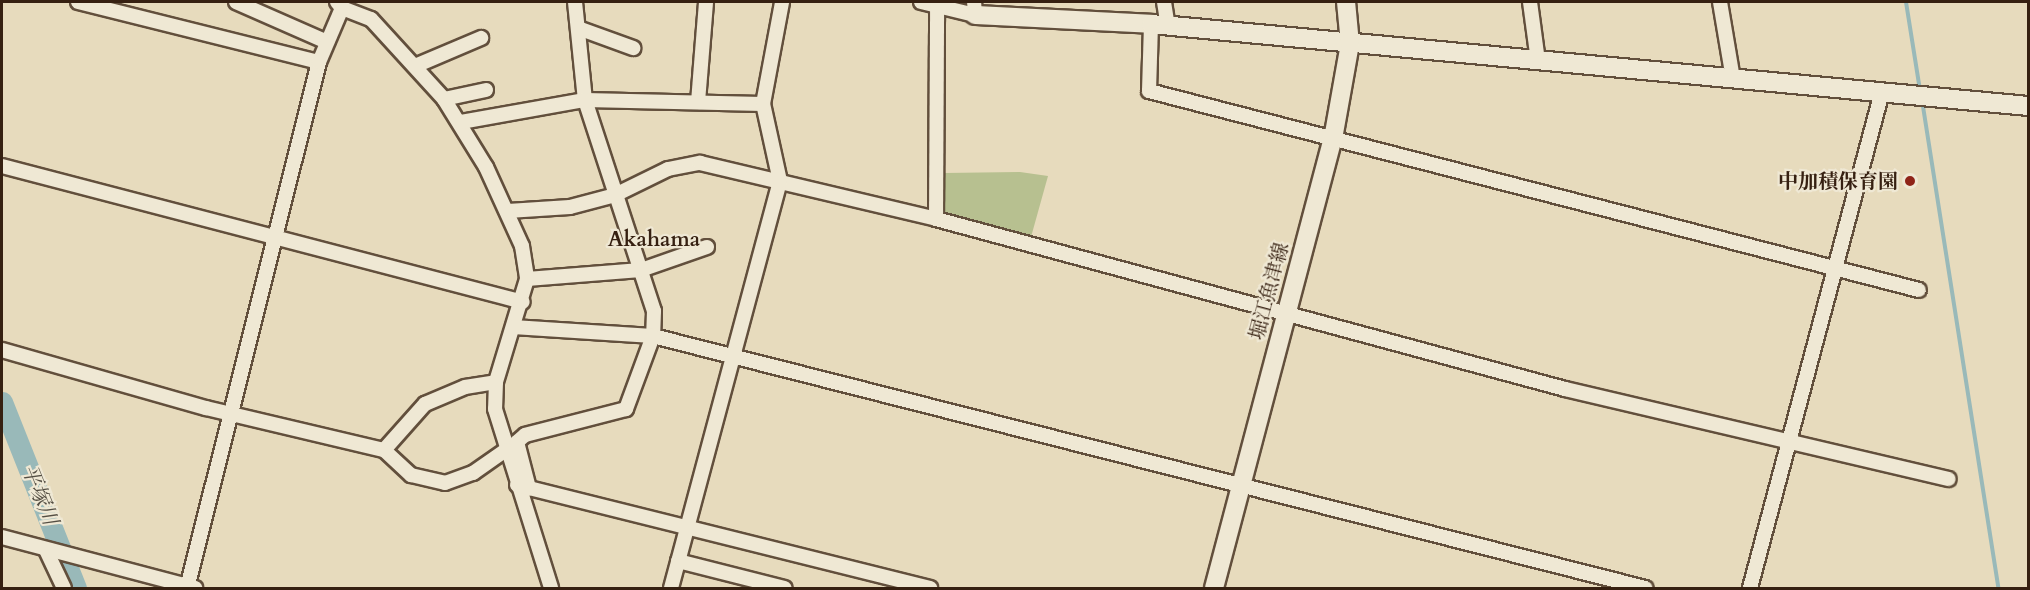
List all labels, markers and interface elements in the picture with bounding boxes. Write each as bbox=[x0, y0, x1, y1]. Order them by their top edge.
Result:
place label: 中加積保育園 bbox=[1778, 169, 1898, 193]
marker: 中加積保育園 bbox=[1903, 174, 1917, 188]
district label: Akahama bbox=[608, 227, 700, 253]
street label: 堀江魚津線 bbox=[1244, 240, 1294, 342]
water label: 平塚川 bbox=[16, 461, 62, 529]

